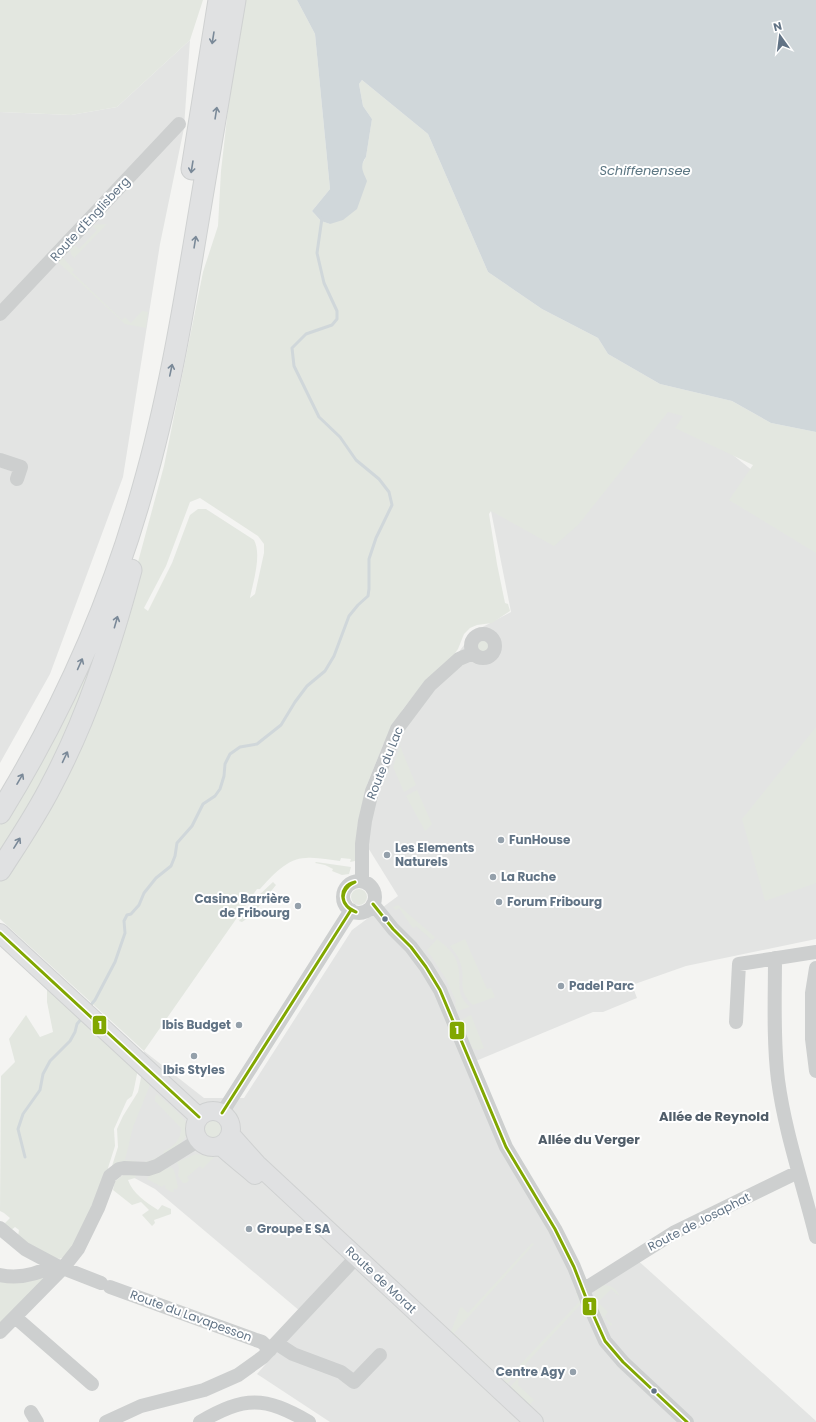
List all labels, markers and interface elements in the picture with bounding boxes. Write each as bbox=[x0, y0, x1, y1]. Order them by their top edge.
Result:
north arrow bbox=[760, 16, 800, 56]
text: N bbox=[772, 18, 784, 35]
one-way arrow bbox=[209, 32, 217, 45]
one-way arrow bbox=[212, 107, 220, 120]
one-way arrow bbox=[188, 160, 196, 173]
water label: Schiffenensee bbox=[599, 161, 691, 180]
street label: Route d'Englisberg bbox=[46, 173, 133, 265]
one-way arrow bbox=[191, 236, 199, 249]
one-way arrow bbox=[168, 363, 176, 376]
one-way arrow bbox=[113, 616, 120, 629]
one-way arrow bbox=[76, 658, 84, 670]
street label: Route du Lac bbox=[362, 724, 407, 802]
one-way arrow bbox=[62, 751, 69, 763]
one-way arrow bbox=[17, 773, 25, 785]
place label: FunHouse bbox=[509, 831, 571, 848]
marker: FunHouse bbox=[496, 835, 506, 845]
one-way arrow bbox=[13, 838, 21, 849]
place label: Les Elements Naturels bbox=[395, 839, 475, 870]
marker: Les Elements Naturels bbox=[382, 850, 392, 860]
place label: La Ruche bbox=[501, 868, 557, 885]
marker: La Ruche bbox=[488, 872, 498, 882]
place label: Casino Barrière de Fribourg bbox=[194, 890, 291, 921]
place label: Forum Fribourg bbox=[507, 893, 602, 910]
marker: Forum Fribourg bbox=[494, 897, 504, 907]
marker: Casino Barrière de Fribourg bbox=[293, 901, 303, 911]
unlabelled marker bbox=[380, 914, 390, 924]
place label: Padel Parc bbox=[569, 977, 634, 994]
marker: Padel Parc bbox=[556, 981, 566, 991]
line badge: 1 bbox=[92, 1015, 107, 1035]
place label: Ibis Budget bbox=[162, 1016, 231, 1033]
text: 1 bbox=[98, 1017, 102, 1033]
marker: Ibis Budget bbox=[234, 1020, 244, 1030]
line badge: 1 bbox=[449, 1021, 465, 1040]
text: 1 bbox=[455, 1022, 459, 1038]
marker: Ibis Styles bbox=[189, 1051, 199, 1061]
place label: Ibis Styles bbox=[163, 1061, 225, 1078]
district label: Allée de Reynold bbox=[659, 1107, 769, 1126]
district label: Allée du Verger bbox=[538, 1130, 640, 1149]
street label: Route de Josaphat bbox=[645, 1188, 753, 1255]
place label: Groupe E SA bbox=[257, 1220, 331, 1237]
marker: Groupe E SA bbox=[244, 1224, 254, 1234]
street label: Route de Morat bbox=[342, 1242, 421, 1317]
street label: Route du Lavapesson bbox=[128, 1286, 254, 1345]
line badge: 1 bbox=[582, 1297, 597, 1316]
text: 1 bbox=[588, 1298, 592, 1314]
place label: Centre Agy bbox=[496, 1363, 565, 1380]
marker: Centre Agy bbox=[568, 1367, 578, 1377]
unlabelled marker bbox=[649, 1386, 659, 1396]

